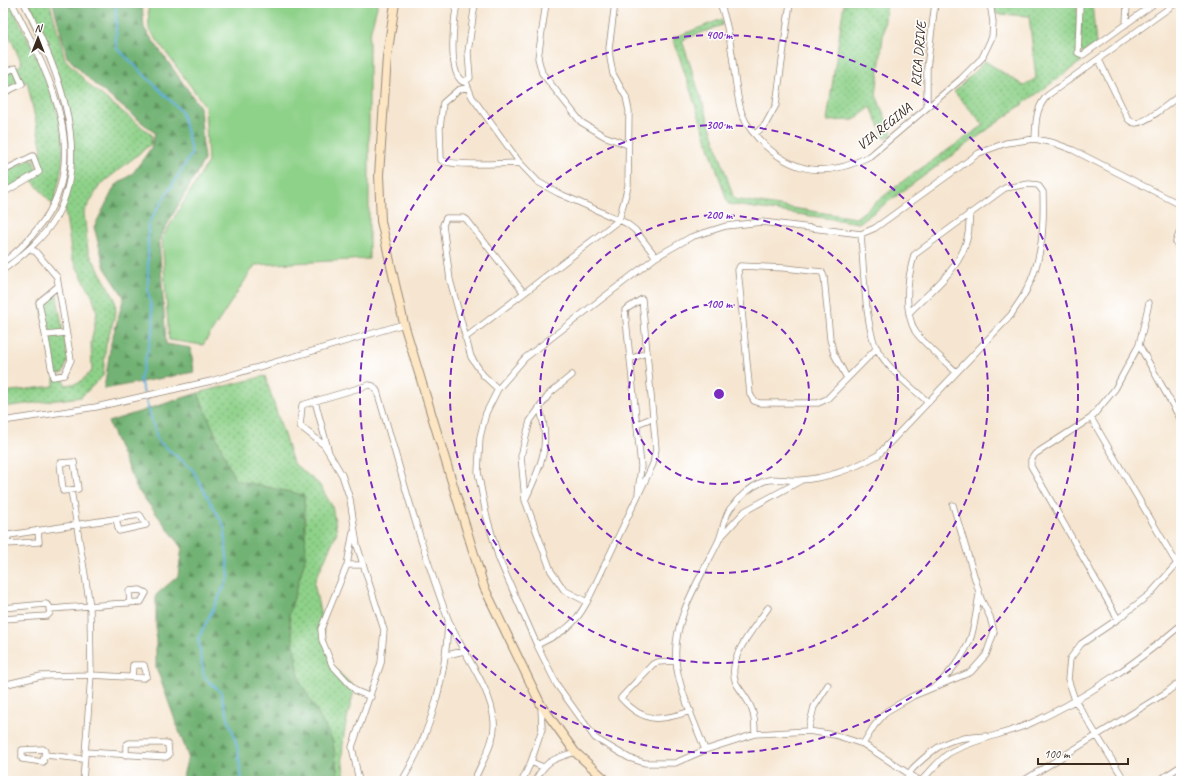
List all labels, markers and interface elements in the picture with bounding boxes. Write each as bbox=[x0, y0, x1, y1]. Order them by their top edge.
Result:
north arrow bbox=[18, 18, 58, 58]
street label: RICA DRIVE bbox=[907, 19, 930, 87]
text: N bbox=[35, 21, 44, 35]
text: 400 m bbox=[706, 27, 733, 43]
street label: VIA REGINA bbox=[854, 99, 916, 154]
text: 300 m bbox=[706, 117, 733, 133]
text: 200 m bbox=[706, 207, 733, 223]
text: 100 m bbox=[706, 296, 733, 312]
centre of rings bbox=[712, 387, 726, 401]
scale bar bbox=[1038, 740, 1128, 766]
text: 100 m bbox=[1044, 746, 1071, 762]

